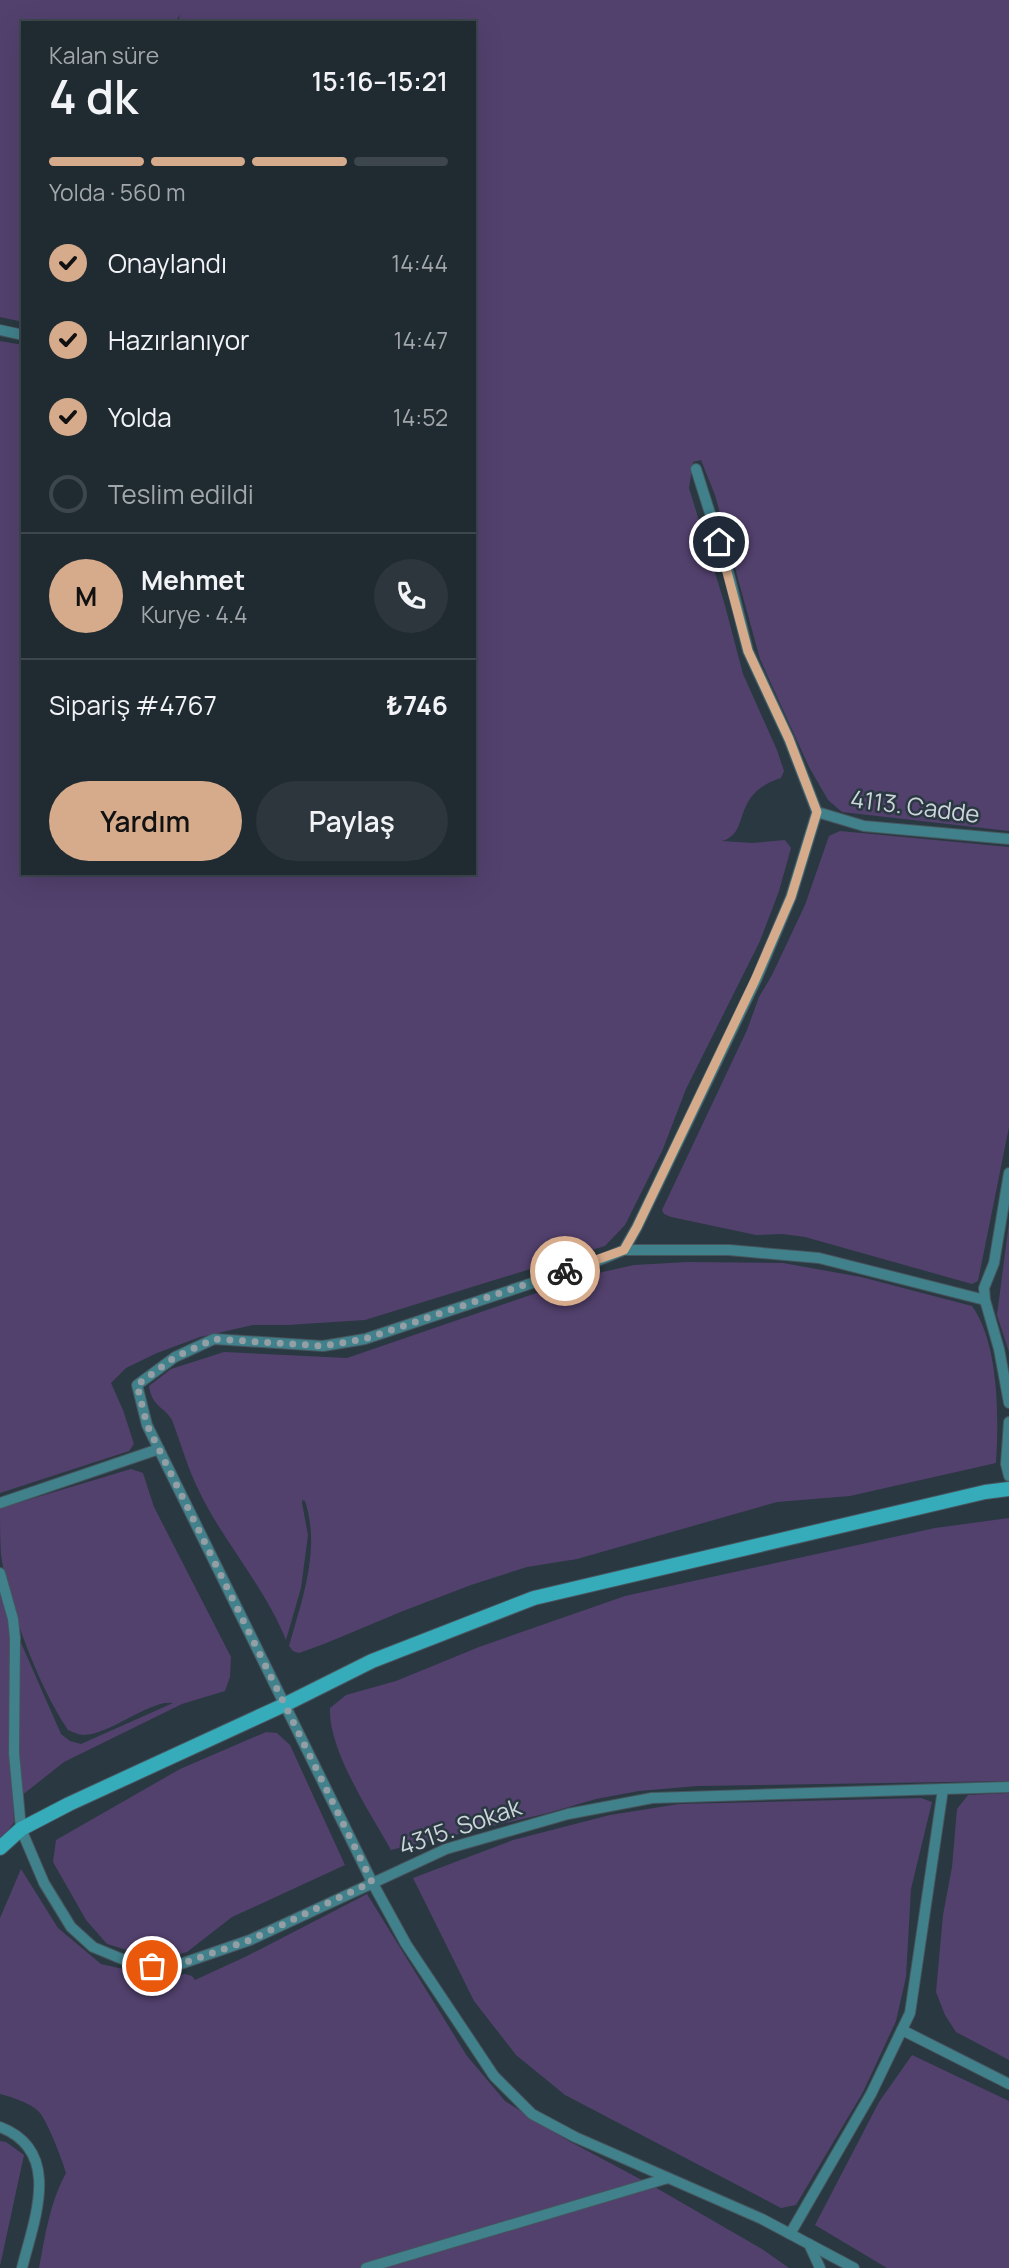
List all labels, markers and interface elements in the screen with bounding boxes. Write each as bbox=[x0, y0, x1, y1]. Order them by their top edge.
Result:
text: Kalan süre bbox=[49, 39, 159, 71]
text: 15:16–15:21 bbox=[312, 63, 448, 99]
text: 4 dk bbox=[49, 65, 138, 128]
text: Yolda · 560 m bbox=[49, 176, 185, 208]
icon: check bbox=[49, 244, 87, 282]
text: Onaylandı bbox=[108, 245, 227, 281]
text: 14:44 bbox=[391, 247, 448, 279]
icon: check bbox=[49, 321, 87, 359]
text: Hazırlanıyor bbox=[108, 322, 249, 358]
text: 14:47 bbox=[393, 324, 448, 356]
icon: check bbox=[49, 398, 87, 436]
text: Yolda bbox=[108, 399, 172, 435]
text: 14:52 bbox=[393, 401, 448, 433]
text: Teslim edildi bbox=[108, 476, 254, 512]
pin bbox=[689, 512, 749, 572]
icon: home bbox=[700, 523, 738, 561]
button: phone bbox=[374, 559, 448, 633]
text: Mehmet bbox=[141, 562, 245, 598]
text: M bbox=[75, 578, 97, 614]
text: Kurye · 4.4 bbox=[141, 598, 248, 630]
text: Sipariş #4767 bbox=[49, 687, 217, 723]
text: ₺746 bbox=[386, 687, 448, 723]
button: Yardım bbox=[49, 781, 242, 861]
button: Paylaş bbox=[256, 781, 448, 861]
street label: 4113. Cadde bbox=[849, 781, 982, 830]
courier bbox=[530, 1236, 600, 1306]
icon: bike bbox=[546, 1252, 584, 1290]
street label: 4315. Sokak bbox=[394, 1789, 526, 1862]
pin bbox=[122, 1936, 182, 1996]
icon: bag bbox=[133, 1947, 171, 1985]

